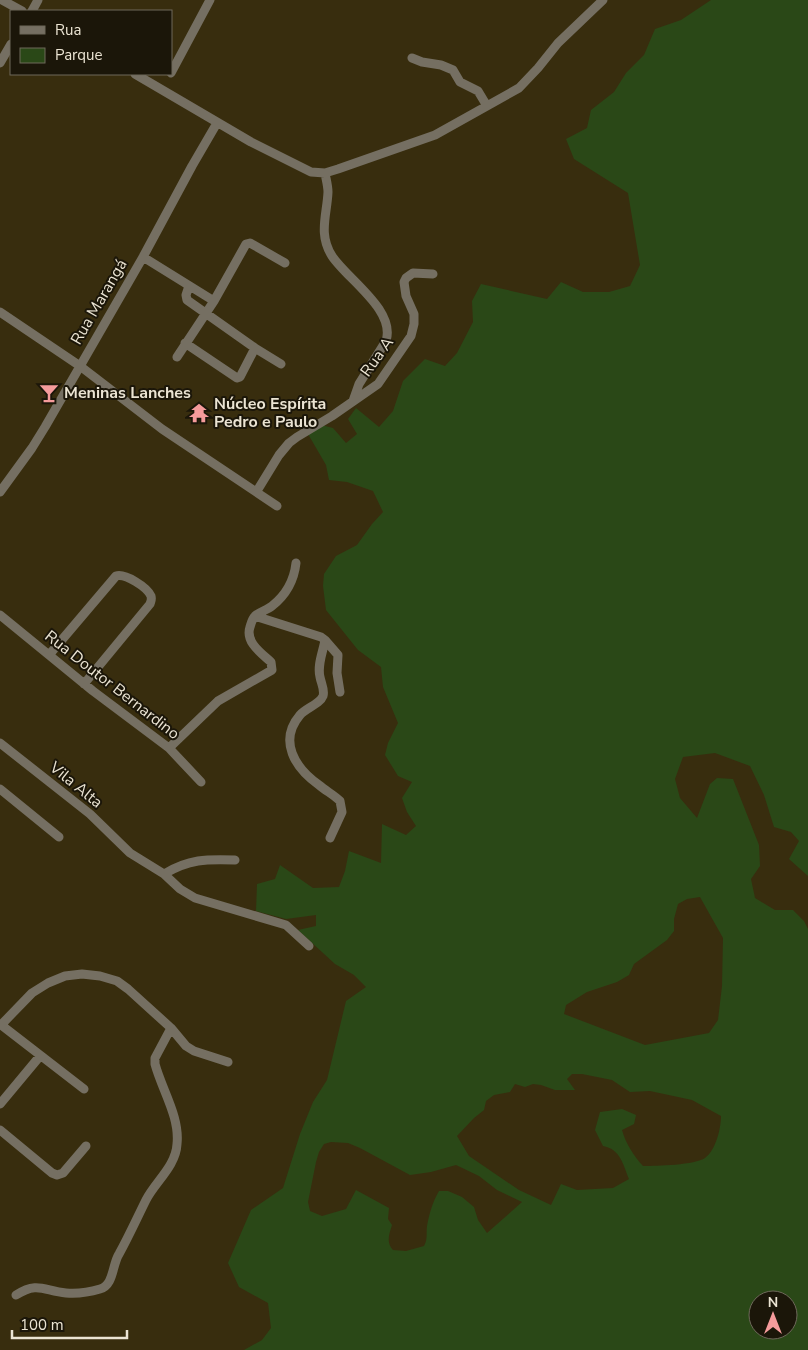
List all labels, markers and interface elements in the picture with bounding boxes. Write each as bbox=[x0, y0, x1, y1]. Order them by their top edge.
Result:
legend bbox=[10, 10, 172, 75]
text: Rua bbox=[55, 20, 81, 40]
text: Parque bbox=[55, 45, 103, 65]
street label: Rua Marangá bbox=[66, 255, 132, 349]
street label: Rua A bbox=[355, 332, 399, 381]
bar icon: Meninas Lanches bbox=[38, 382, 60, 404]
place label: Meninas Lanches bbox=[64, 382, 191, 404]
place label: Núcleo Espírita Pedro e Paulo bbox=[214, 393, 326, 433]
temple icon: Núcleo Espírita Pedro e Paulo bbox=[188, 402, 210, 424]
street label: Rua Doutor Bernardino bbox=[40, 625, 184, 745]
street label: Vila Alta bbox=[44, 756, 107, 813]
north arrow bbox=[748, 1290, 798, 1340]
text: N bbox=[768, 1293, 778, 1312]
scale bar bbox=[12, 1308, 128, 1340]
text: 100 m bbox=[20, 1315, 64, 1335]

